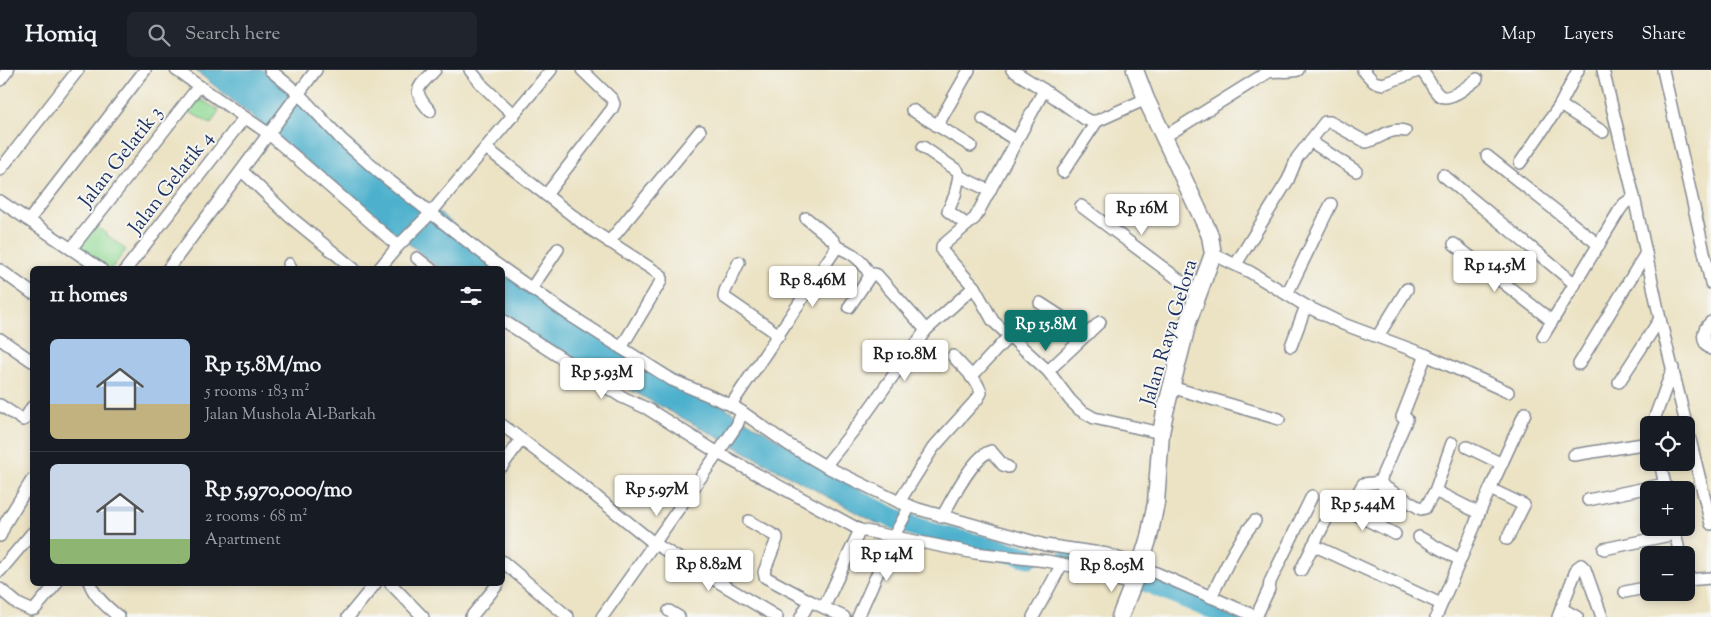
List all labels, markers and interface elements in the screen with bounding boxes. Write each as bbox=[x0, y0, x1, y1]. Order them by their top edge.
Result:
search box bbox=[127, 12, 477, 57]
text: Homiq bbox=[25, 18, 97, 52]
icon: search bbox=[145, 21, 173, 49]
text: Search here bbox=[185, 21, 280, 48]
text: Map bbox=[1501, 22, 1536, 48]
text: Layers bbox=[1564, 22, 1614, 48]
text: Share bbox=[1642, 22, 1686, 48]
street label: Jalan Gelatik 3 bbox=[72, 101, 171, 215]
street label: Jalan Gelatik 4 bbox=[122, 126, 222, 242]
pin: Rp 16M bbox=[1101, 194, 1183, 236]
text: Rp 16M bbox=[1116, 198, 1168, 221]
pin: Rp 14.5M bbox=[1443, 250, 1547, 293]
text: Rp 14.5M bbox=[1464, 255, 1526, 278]
street label: Jalan Raya Gelora bbox=[1134, 256, 1206, 410]
pin: Rp 8.46M bbox=[761, 266, 865, 308]
text: Rp 8.46M bbox=[780, 270, 846, 293]
text: 11 homes bbox=[50, 281, 128, 311]
icon: filters bbox=[457, 282, 485, 310]
pin: Rp 15.8M bbox=[994, 310, 1098, 352]
text: Rp 15.8M bbox=[1015, 314, 1077, 337]
pin: Rp 10.8M bbox=[853, 340, 957, 382]
text: Rp 10.8M bbox=[873, 344, 937, 367]
text: Rp 15.8M/mo bbox=[205, 351, 321, 381]
pin: Rp 5.93M bbox=[550, 358, 654, 400]
icon: home bbox=[90, 359, 150, 419]
text: Rp 5.93M bbox=[571, 362, 633, 385]
text: 5 rooms · 183 m² bbox=[205, 381, 310, 404]
text: Jalan Mushola Al-Barkah bbox=[205, 404, 376, 427]
map controls bbox=[1640, 416, 1695, 601]
button: locate bbox=[1640, 416, 1695, 471]
pin: Rp 5.97M bbox=[605, 474, 709, 517]
text: Rp 5,970,000/mo bbox=[205, 476, 352, 506]
text: Rp 5.97M bbox=[625, 479, 689, 502]
button: + bbox=[1640, 481, 1695, 536]
icon: home bbox=[90, 484, 150, 544]
pin: Rp 5.44M bbox=[1311, 490, 1415, 532]
text: Rp 5.44M bbox=[1331, 494, 1395, 517]
text: 2 rooms · 68 m² bbox=[205, 506, 308, 529]
text: Apartment bbox=[205, 529, 281, 552]
pin: Rp 14M bbox=[846, 540, 928, 582]
text: Rp 14M bbox=[861, 544, 913, 567]
button: − bbox=[1640, 546, 1695, 601]
pin: Rp 8.82M bbox=[657, 550, 761, 592]
pin: Rp 8.05M bbox=[1060, 550, 1164, 593]
text: Rp 8.82M bbox=[676, 554, 742, 577]
text: Rp 8.05M bbox=[1080, 555, 1144, 578]

